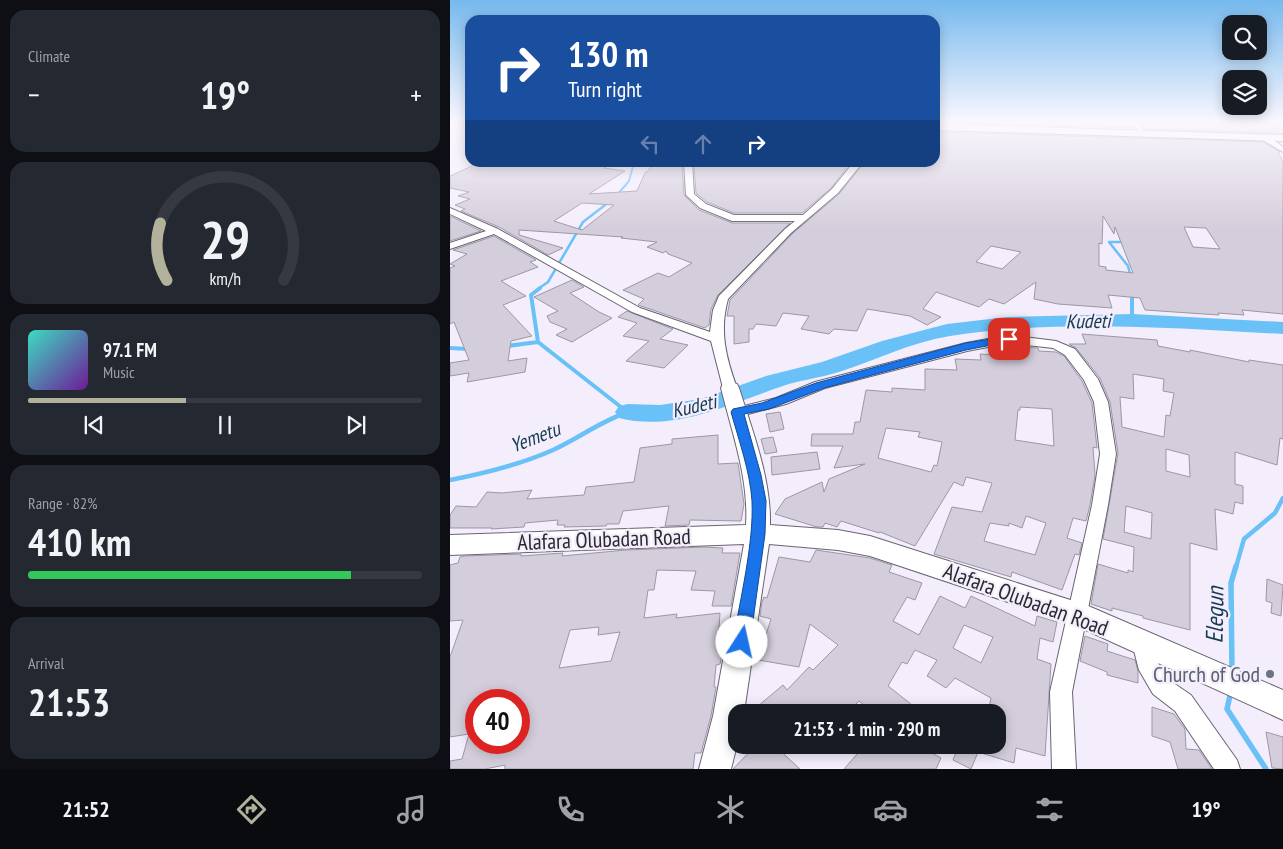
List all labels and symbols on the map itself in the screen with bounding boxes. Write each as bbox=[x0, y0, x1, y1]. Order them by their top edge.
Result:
water label: Kudeti bbox=[1065, 308, 1113, 334]
pin bbox=[988, 318, 1030, 360]
water label: Kudeti bbox=[669, 388, 721, 424]
water label: Yemetu bbox=[506, 415, 565, 458]
street label: Alafara Olubadan Road bbox=[517, 522, 691, 556]
street label: Alafara Olubadan Road bbox=[940, 556, 1112, 642]
water label: Elegun bbox=[1199, 585, 1231, 644]
position arrow bbox=[715, 615, 767, 667]
place label: Church of God bbox=[1153, 660, 1260, 688]
marker: Church of God bbox=[1264, 668, 1276, 680]
speed limit sign: 40 bbox=[465, 689, 530, 754]

